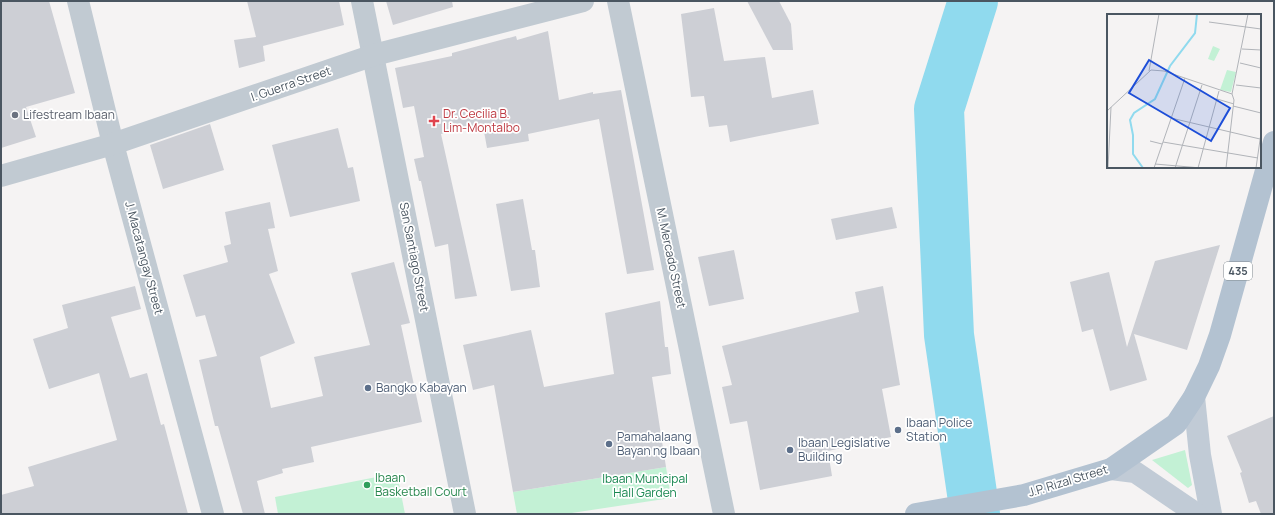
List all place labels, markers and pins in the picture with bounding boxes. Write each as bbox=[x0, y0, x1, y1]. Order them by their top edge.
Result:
place label: Dr. Cecilia B. Lim-Montalbo bbox=[443, 105, 520, 136]
place label: Lifestream Ibaan bbox=[23, 106, 115, 123]
marker: Lifestream Ibaan bbox=[10, 110, 20, 120]
marker: Dr. Cecilia B. Lim-Montalbo bbox=[428, 115, 440, 127]
place label: Bangko Kabayan bbox=[376, 379, 467, 396]
marker: Bangko Kabayan bbox=[363, 383, 373, 393]
place label: Ibaan Police Station bbox=[906, 414, 972, 445]
marker: Ibaan Police Station bbox=[893, 425, 903, 435]
place label: Pamahalaang Bayan ng Ibaan bbox=[617, 428, 700, 459]
place label: Ibaan Legislative Building bbox=[798, 434, 890, 465]
marker: Pamahalaang Bayan ng Ibaan bbox=[604, 439, 614, 449]
marker: Ibaan Legislative Building bbox=[785, 445, 795, 455]
place label: Ibaan Basketball Court bbox=[375, 469, 467, 500]
marker: Ibaan Basketball Court bbox=[362, 480, 372, 490]

